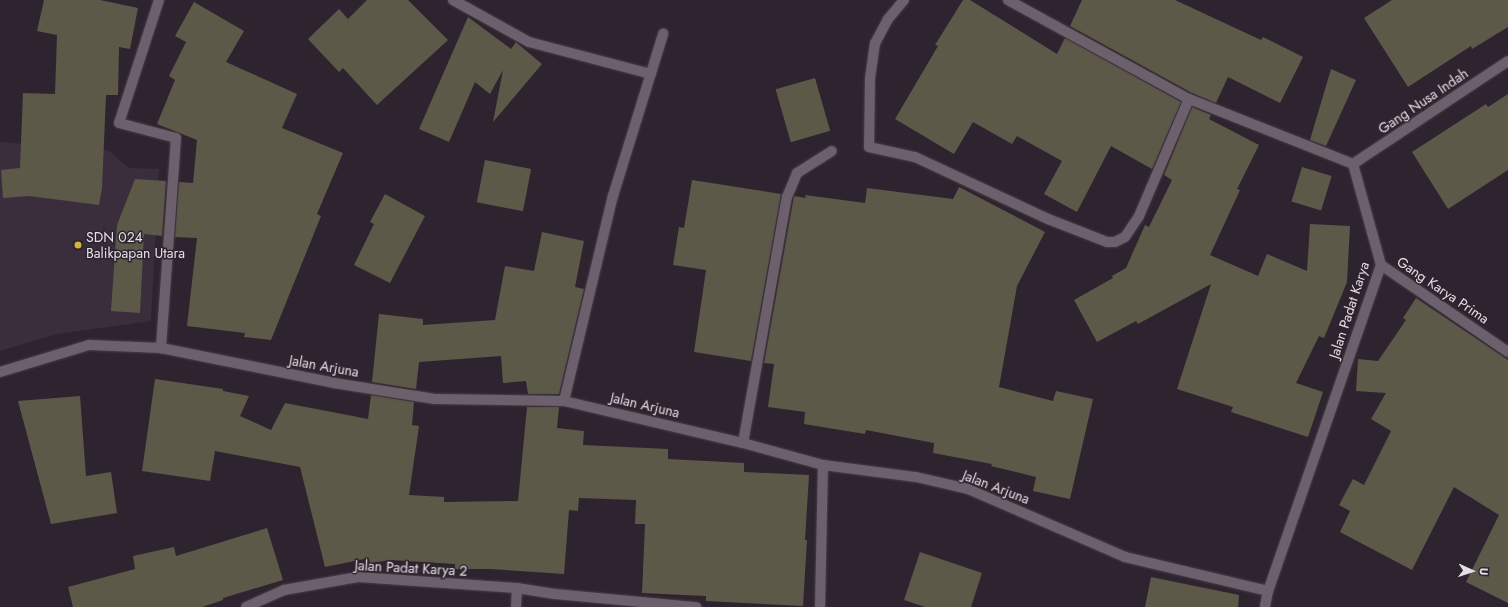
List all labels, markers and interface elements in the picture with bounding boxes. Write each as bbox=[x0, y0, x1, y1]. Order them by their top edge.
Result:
street label: Gang Nusa Indah bbox=[1375, 65, 1471, 137]
place label: SDN 024 Balikpapan Utara bbox=[86, 229, 185, 262]
marker: SDN 024 Balikpapan Utara bbox=[73, 240, 83, 250]
street label: Gang Karya Prima bbox=[1394, 253, 1492, 327]
street label: Jalan Padat Karya bbox=[1325, 260, 1373, 360]
street label: Jalan Arjuna bbox=[288, 352, 360, 380]
street label: Jalan Arjuna bbox=[609, 389, 681, 421]
street label: Jalan Arjuna bbox=[960, 467, 1032, 507]
north arrow bbox=[1452, 551, 1492, 591]
street label: Jalan Padat Karya 2 bbox=[354, 557, 468, 579]
text: U bbox=[1476, 567, 1492, 576]

